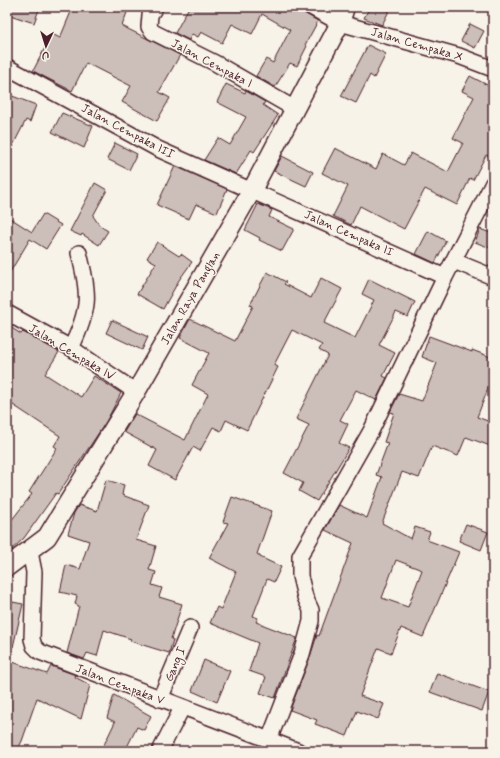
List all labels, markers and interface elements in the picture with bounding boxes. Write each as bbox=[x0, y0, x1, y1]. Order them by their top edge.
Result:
street label: Jalan Cempaka X bbox=[369, 24, 465, 66]
north arrow bbox=[26, 26, 66, 66]
street label: Jalan Cempaka I bbox=[168, 36, 255, 92]
text: U bbox=[41, 48, 49, 62]
street label: Jalan Cempaka III bbox=[78, 101, 177, 163]
street label: Jalan Cempaka II bbox=[301, 207, 396, 261]
street label: Jalan Raya Panglan bbox=[158, 249, 225, 349]
street label: Jalan Cempaka IV bbox=[26, 321, 118, 385]
street label: Gang I bbox=[161, 644, 190, 684]
street label: Jalan Cempaka V bbox=[73, 661, 167, 709]

